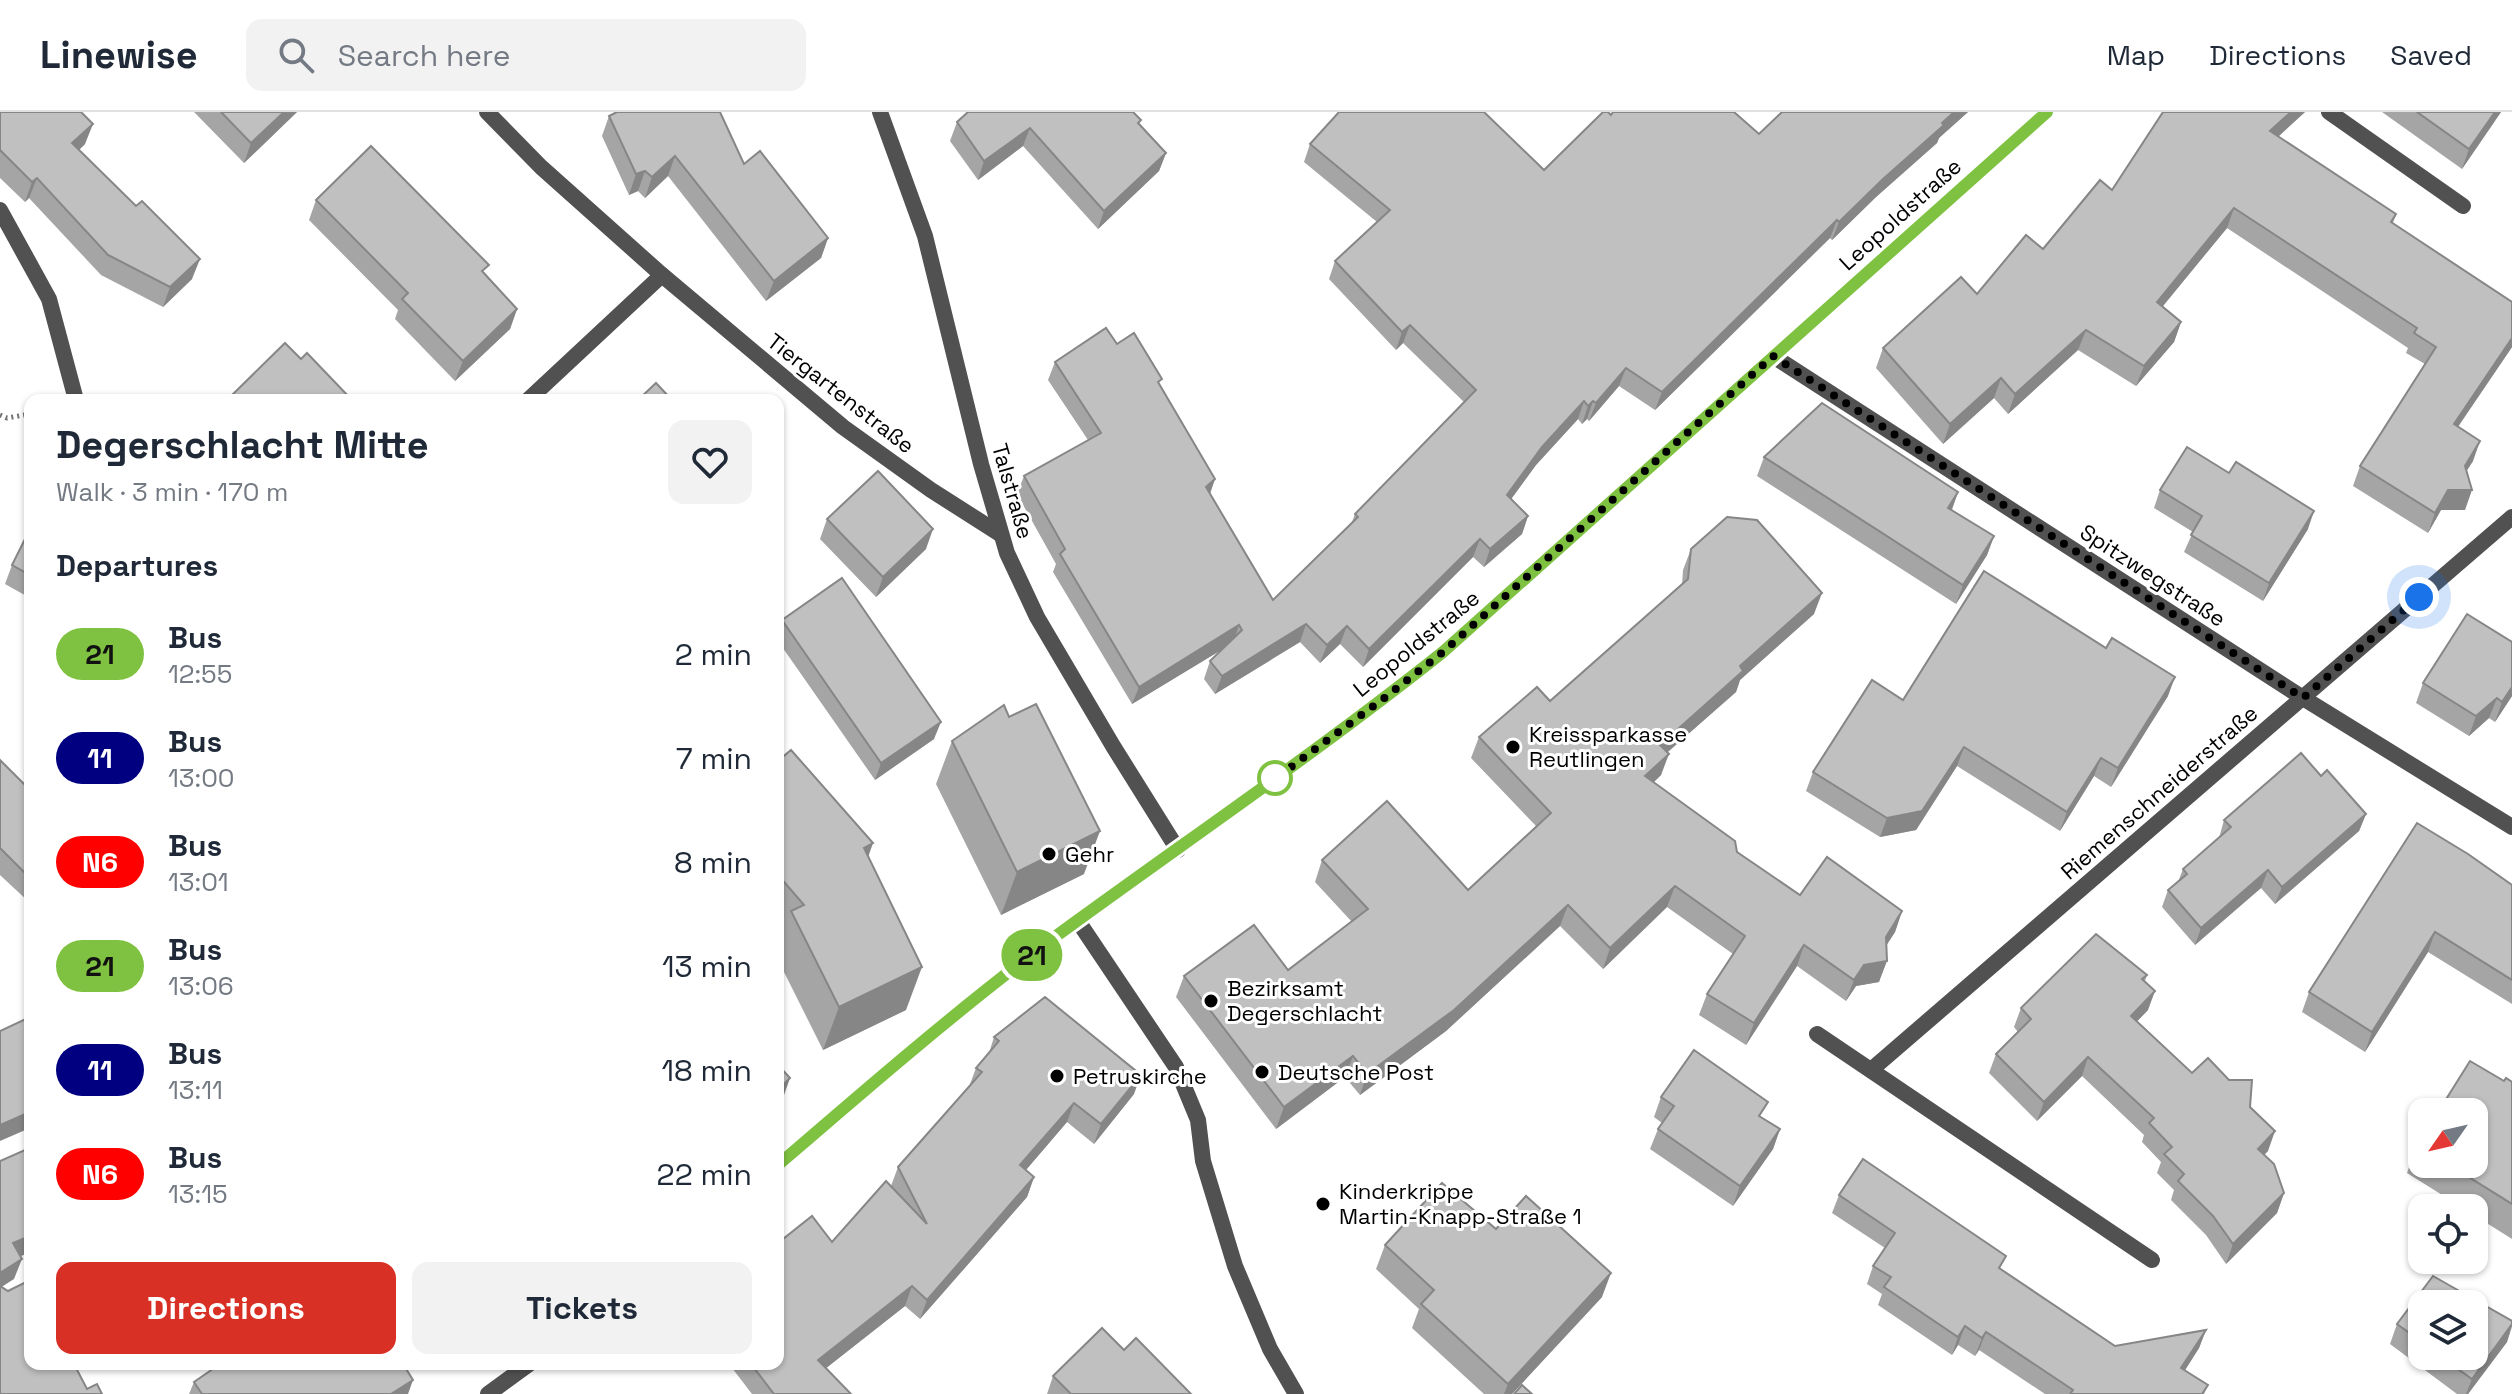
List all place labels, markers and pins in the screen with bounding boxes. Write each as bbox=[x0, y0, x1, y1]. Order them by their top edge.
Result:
place label: Kreissparkasse Reutlingen bbox=[1529, 720, 1687, 773]
marker: Kreissparkasse Reutlingen bbox=[1504, 738, 1522, 756]
unlabelled marker bbox=[1258, 761, 1292, 795]
place label: Gehr bbox=[1065, 840, 1114, 868]
marker: Gehr bbox=[1040, 845, 1058, 863]
place label: Bezirksamt Degerschlacht bbox=[1227, 974, 1382, 1027]
marker: Bezirksamt Degerschlacht bbox=[1202, 992, 1220, 1010]
place label: Deutsche Post bbox=[1278, 1058, 1434, 1086]
place label: Petruskirche bbox=[1073, 1062, 1207, 1090]
marker: Deutsche Post bbox=[1253, 1063, 1271, 1081]
marker: Petruskirche bbox=[1048, 1067, 1066, 1085]
place label: Kinderkrippe Martin-Knapp-Straße 1 bbox=[1339, 1177, 1582, 1230]
marker: Kinderkrippe Martin-Knapp-Straße 1 bbox=[1314, 1195, 1332, 1213]

